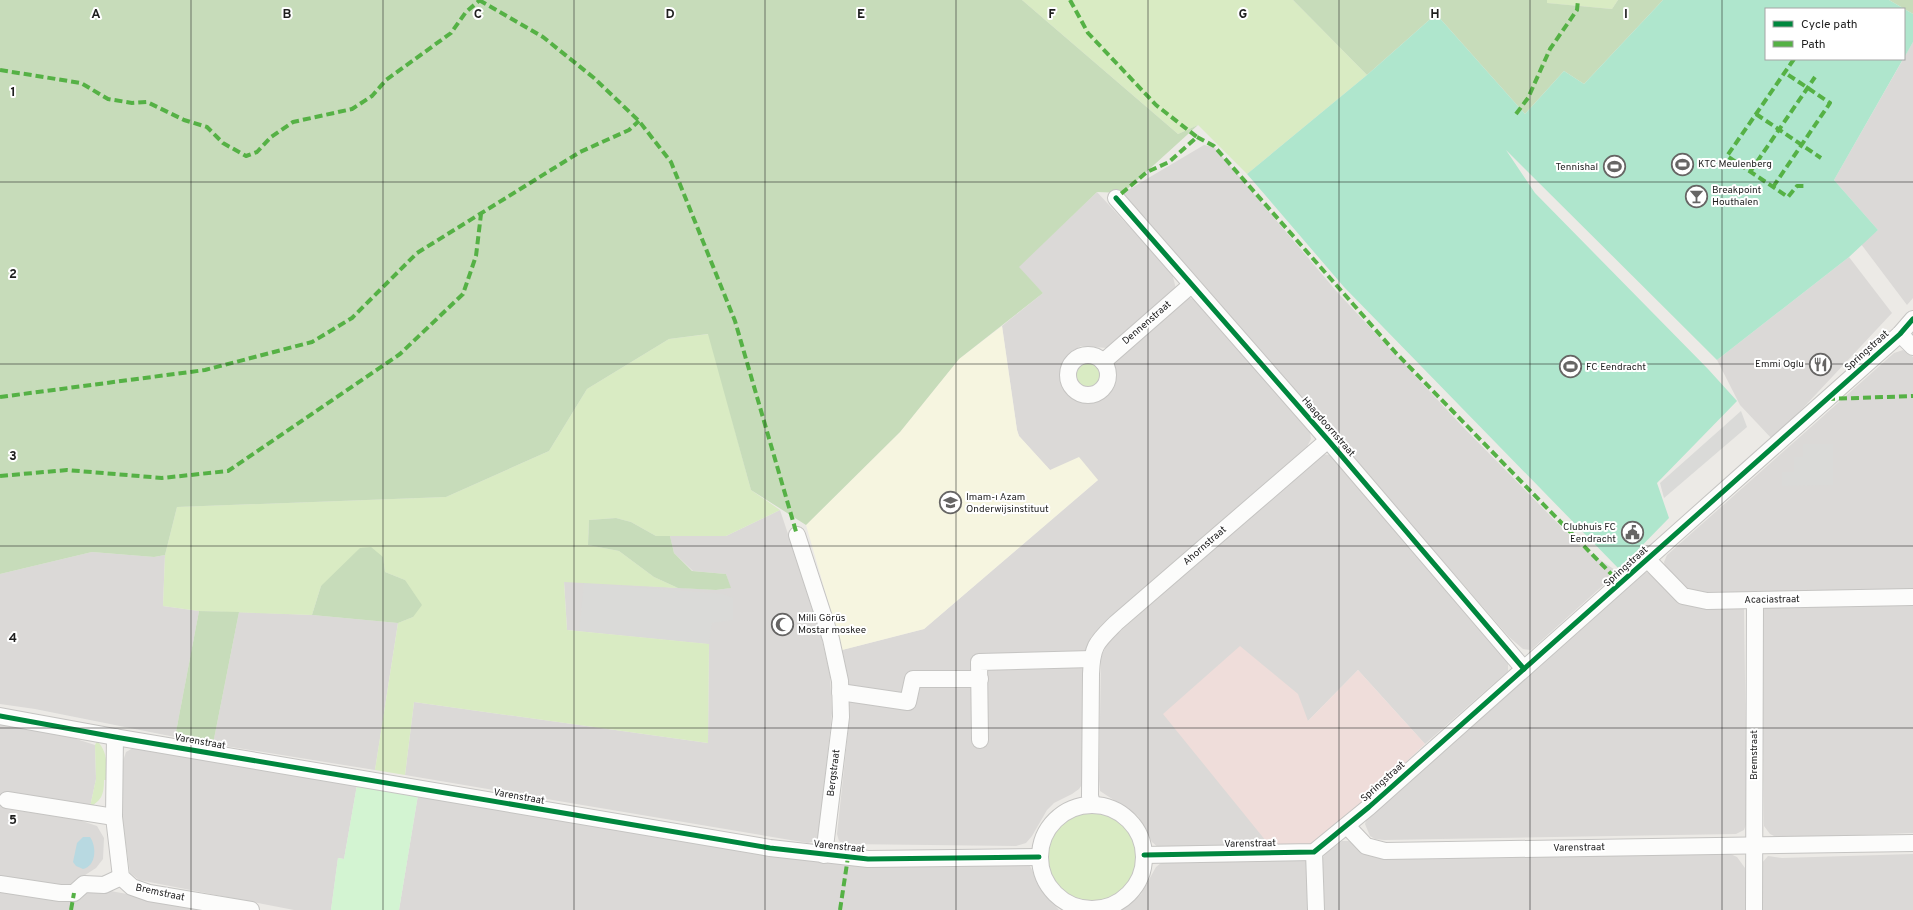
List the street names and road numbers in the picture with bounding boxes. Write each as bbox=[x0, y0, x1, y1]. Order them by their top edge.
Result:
street label: Dennenstraat bbox=[1120, 298, 1174, 348]
street label: Springstraat bbox=[1842, 328, 1892, 374]
street label: Haagdoornstraat bbox=[1298, 394, 1358, 460]
street label: Ahornstraat bbox=[1181, 523, 1230, 568]
street label: Springstraat bbox=[1601, 544, 1651, 590]
street label: Acaciastraat bbox=[1744, 593, 1800, 607]
street label: Bremstraat bbox=[1748, 730, 1761, 780]
street label: Varenstraat bbox=[173, 731, 227, 753]
street label: Bergstraat bbox=[825, 749, 843, 797]
street label: Springstraat bbox=[1358, 759, 1408, 805]
street label: Varenstraat bbox=[492, 786, 546, 808]
street label: Varenstraat bbox=[1224, 837, 1276, 851]
street label: Varenstraat bbox=[813, 838, 866, 856]
street label: Varenstraat bbox=[1553, 841, 1605, 855]
street label: Bremstraat bbox=[134, 881, 186, 905]

